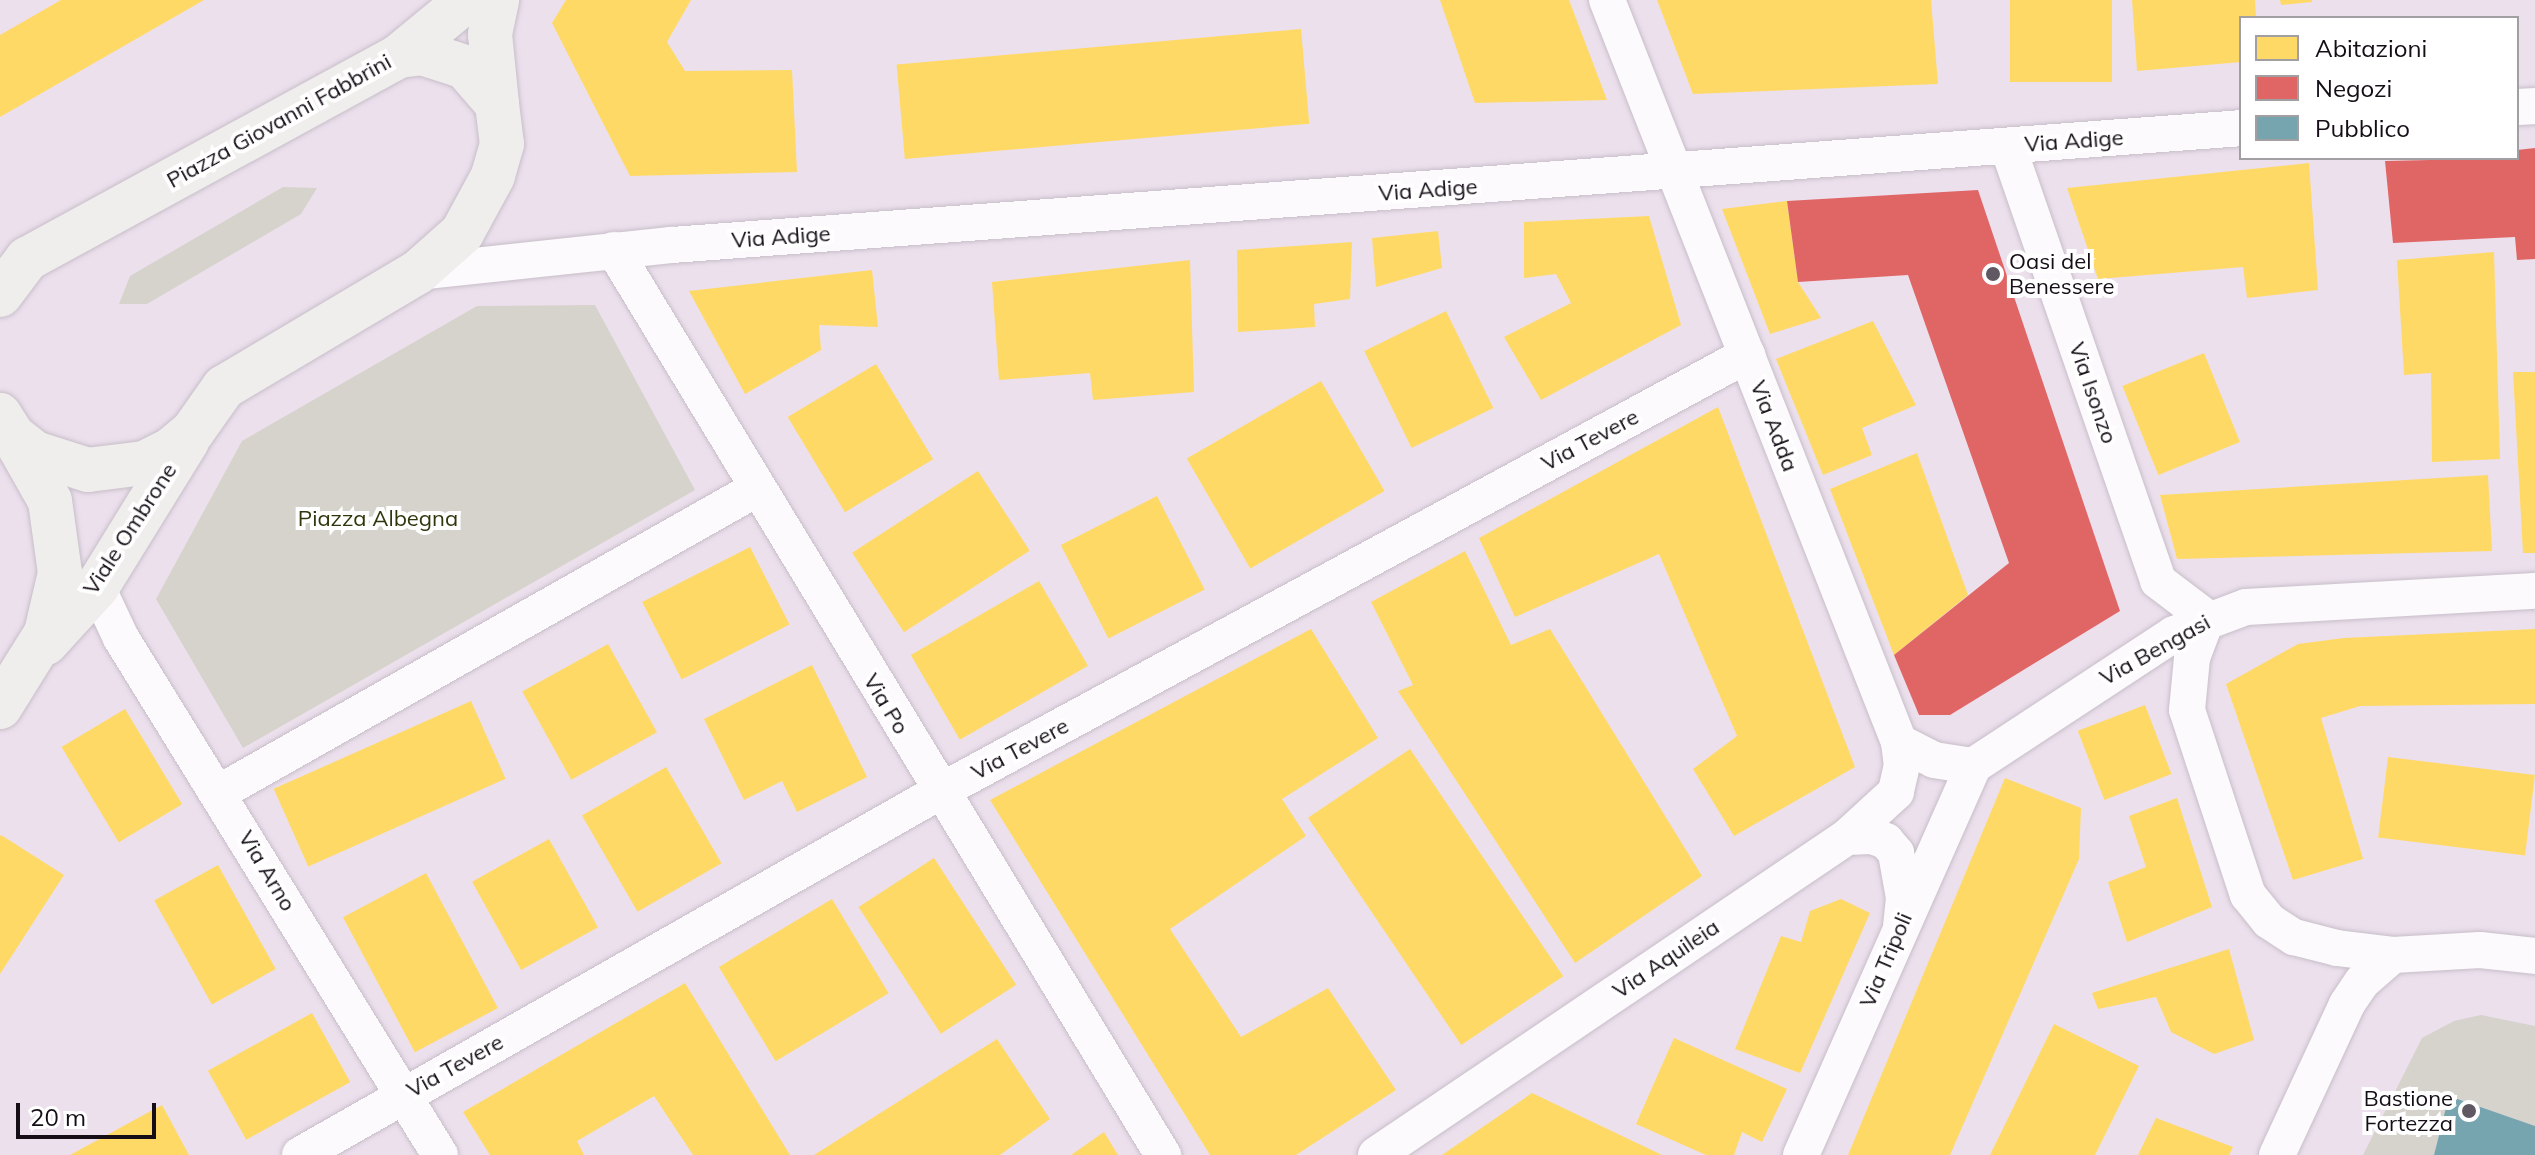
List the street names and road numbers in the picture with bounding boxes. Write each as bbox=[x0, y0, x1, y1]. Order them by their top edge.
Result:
street label: Piazza Giovanni Fabbrini bbox=[162, 48, 396, 194]
street label: Via Adige bbox=[2024, 124, 2124, 158]
street label: Via Adige bbox=[1378, 173, 1478, 207]
street label: Via Adige bbox=[731, 220, 831, 254]
street label: Via Isonzo bbox=[2063, 339, 2123, 447]
street label: Via Adda bbox=[1745, 377, 1803, 475]
street label: Via Tevere bbox=[1537, 403, 1643, 477]
street label: Viale Ombrone bbox=[78, 458, 182, 600]
street label: Via Bengasi bbox=[2095, 609, 2215, 691]
street label: Via Po bbox=[858, 669, 914, 739]
street label: Via Tevere bbox=[967, 712, 1073, 786]
street label: Via Arno bbox=[233, 826, 301, 916]
street label: Via Tripoli bbox=[1854, 909, 1918, 1011]
street label: Via Aquileia bbox=[1608, 914, 1724, 1004]
street label: Via Tevere bbox=[402, 1029, 508, 1103]

